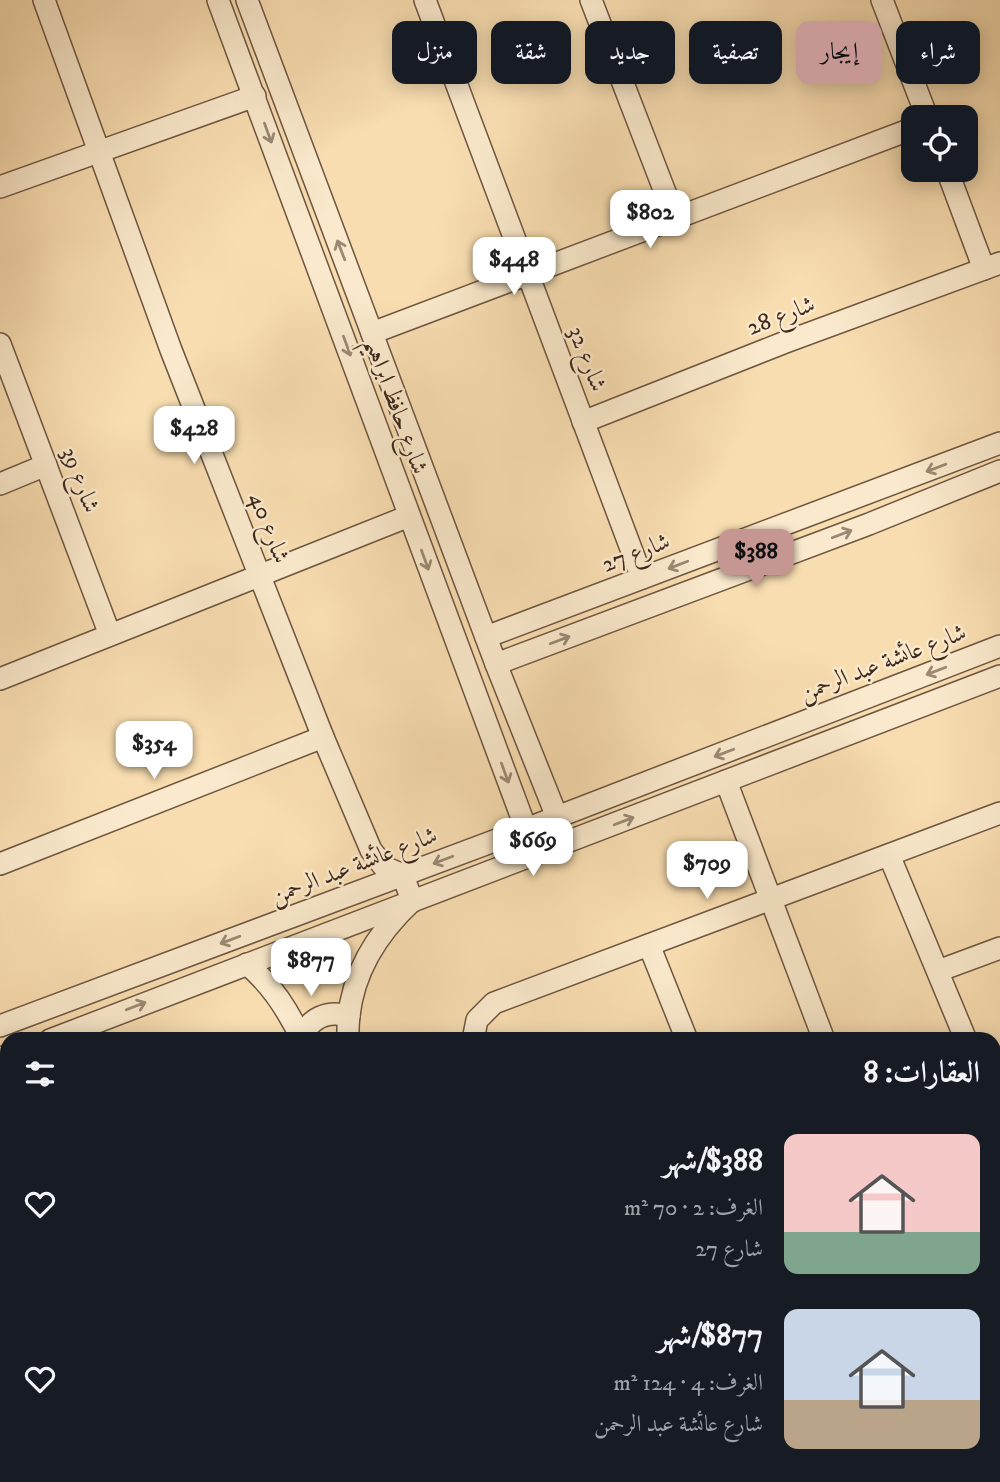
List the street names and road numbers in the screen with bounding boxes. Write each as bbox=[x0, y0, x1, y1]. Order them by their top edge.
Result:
street label: شارع 28 bbox=[743, 289, 821, 346]
street label: شارع 32 bbox=[557, 322, 613, 397]
street label: شارع حافظ ابراهيم bbox=[350, 334, 435, 481]
street label: شارع 39 bbox=[50, 443, 106, 518]
street label: شارع 40 bbox=[238, 488, 296, 569]
street label: شارع 27 bbox=[598, 526, 676, 583]
street label: شارع عائشة عبد الرحمن bbox=[795, 617, 972, 712]
street label: شارع عائشة عبد الرحمن bbox=[266, 820, 443, 915]

